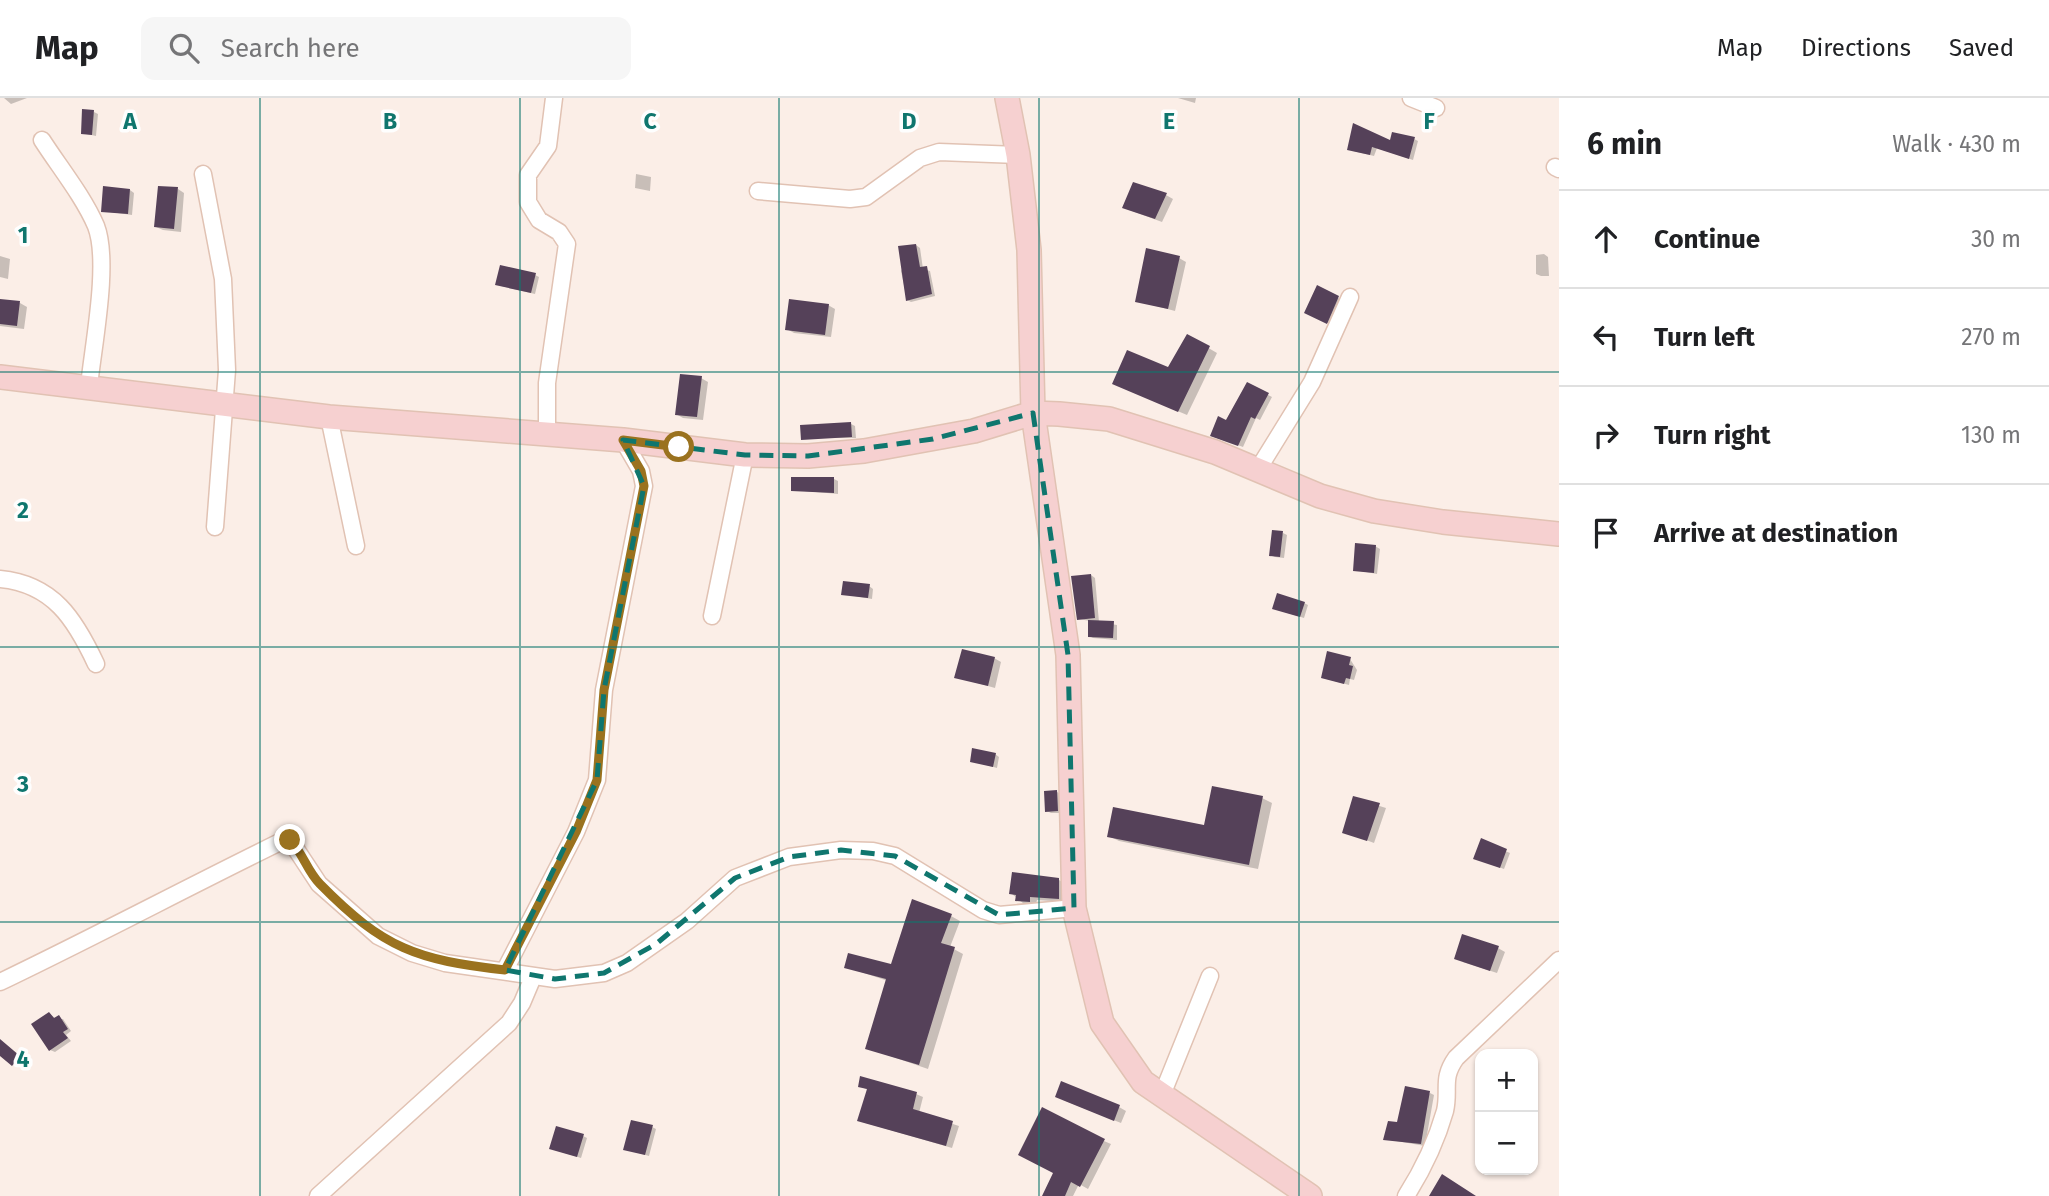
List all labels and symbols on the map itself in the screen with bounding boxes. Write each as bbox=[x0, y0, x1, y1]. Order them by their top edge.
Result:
text: A bbox=[122, 107, 137, 135]
text: B bbox=[383, 107, 397, 135]
text: C bbox=[643, 107, 657, 135]
text: D bbox=[902, 107, 917, 135]
text: E bbox=[1163, 107, 1175, 135]
text: F bbox=[1423, 107, 1435, 135]
text: 1 bbox=[18, 221, 28, 249]
route start bbox=[663, 431, 694, 462]
text: 2 bbox=[17, 496, 29, 524]
text: 3 bbox=[16, 770, 29, 798]
route end bbox=[274, 824, 305, 855]
text: 4 bbox=[17, 1045, 30, 1073]

